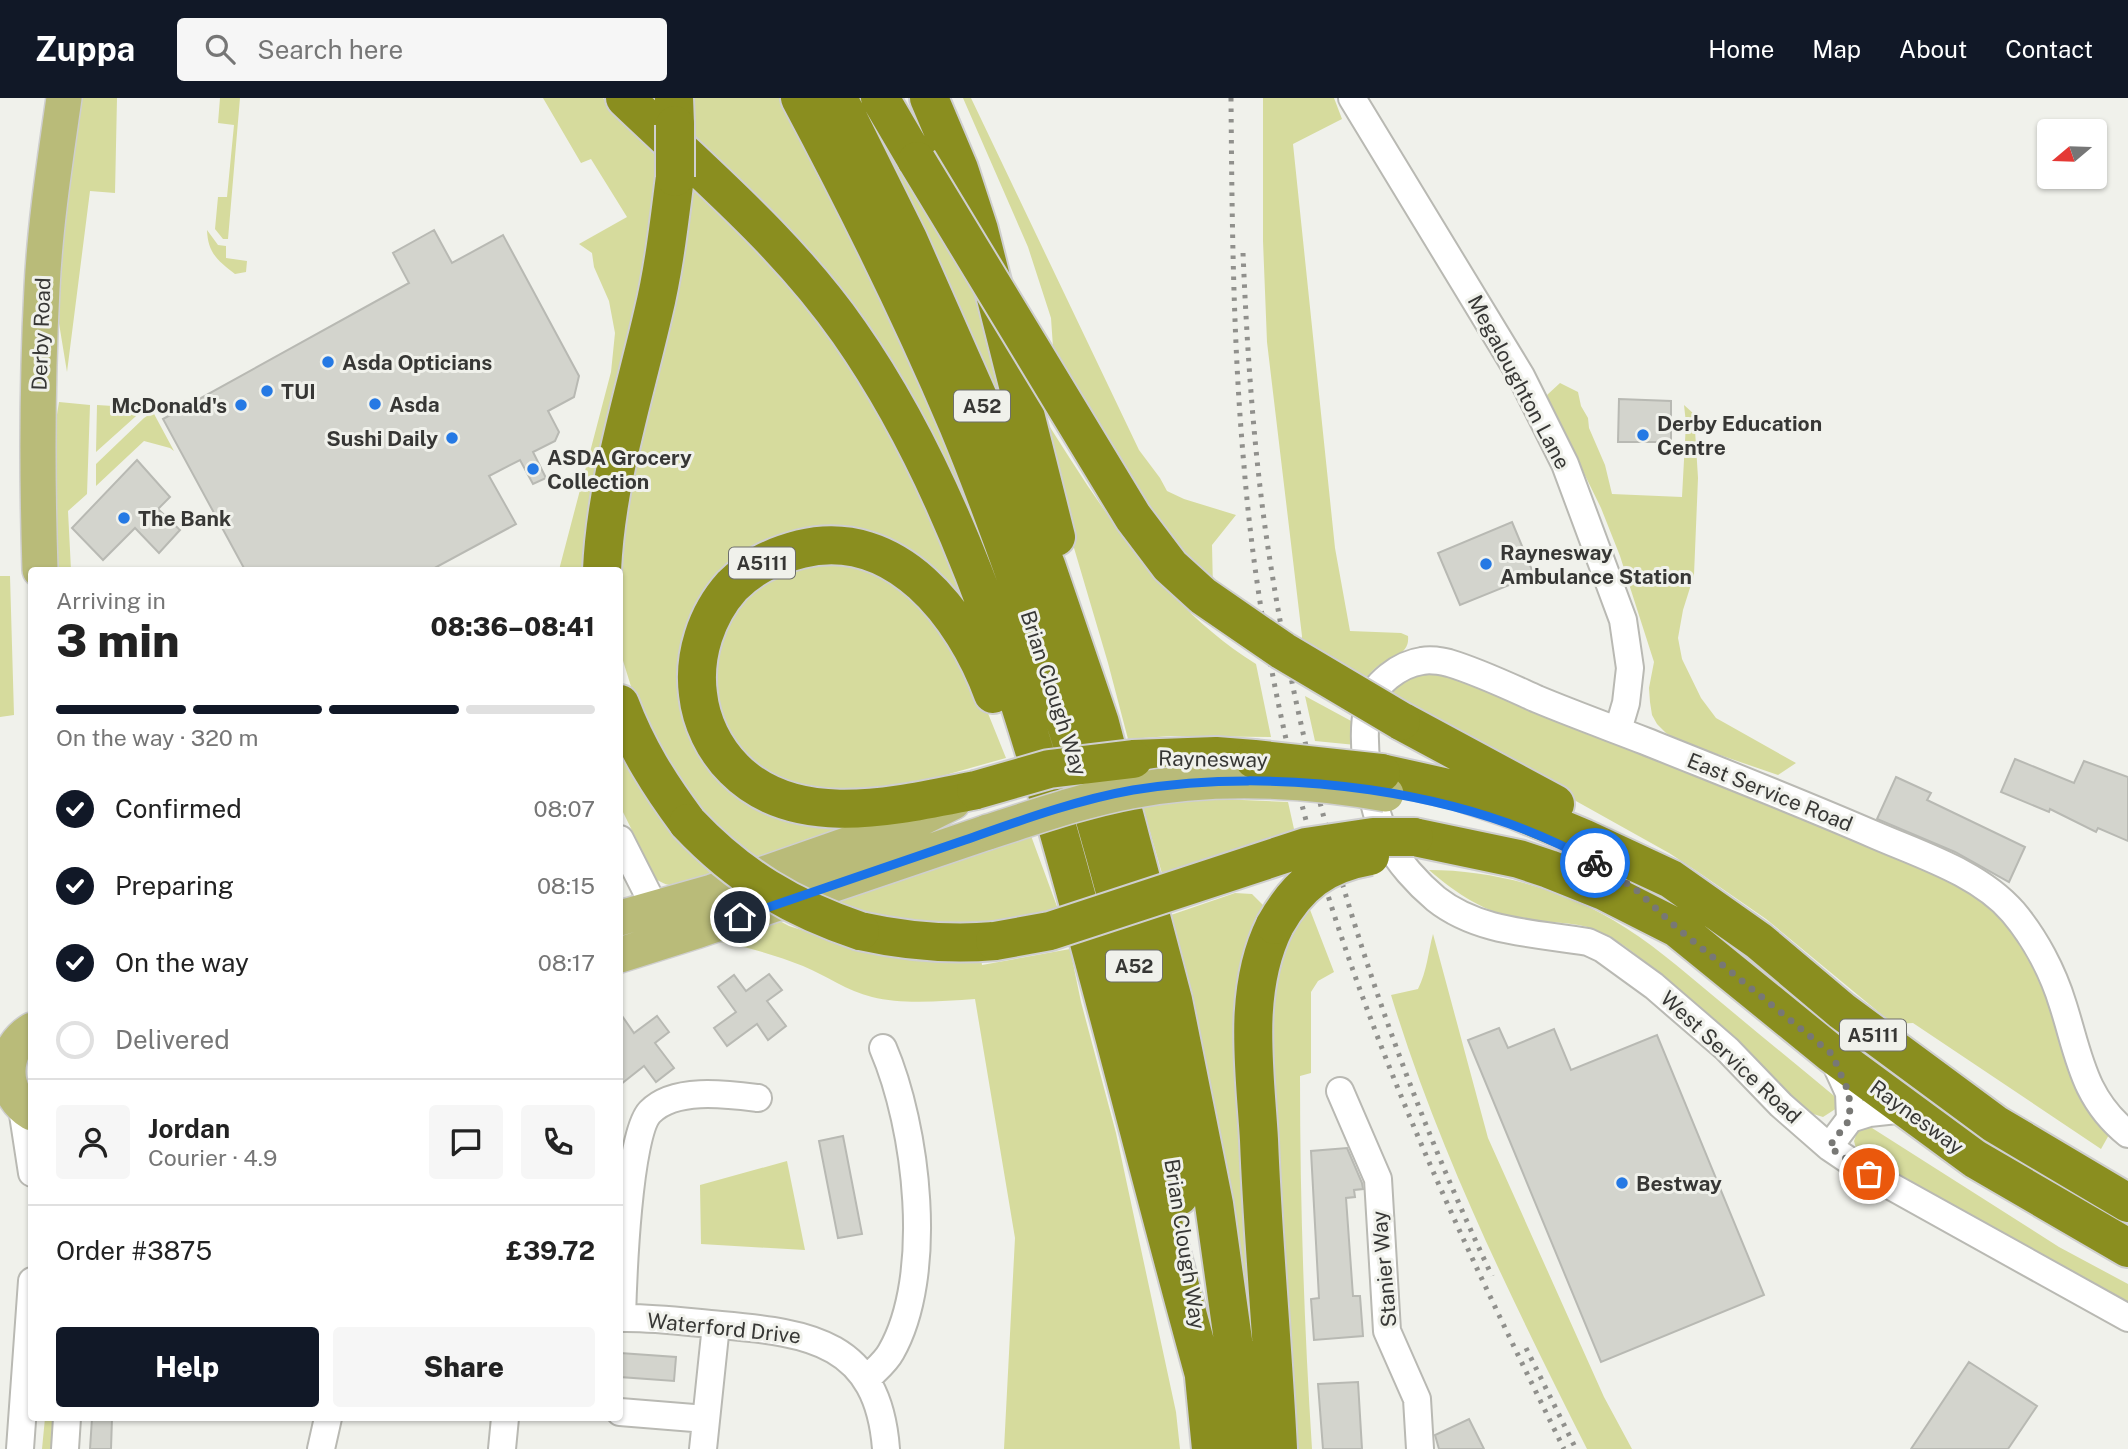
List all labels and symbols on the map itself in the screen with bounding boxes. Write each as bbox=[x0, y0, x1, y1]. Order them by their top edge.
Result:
north arrow bbox=[2037, 119, 2107, 189]
street label: Derby Road bbox=[27, 277, 55, 391]
street label: Megaloughton Lane bbox=[1463, 291, 1575, 473]
place label: Asda Opticians bbox=[342, 350, 492, 375]
marker: Asda Opticians bbox=[320, 354, 336, 370]
place label: TUI bbox=[281, 379, 316, 404]
marker: TUI bbox=[259, 383, 275, 399]
road number: A52 bbox=[954, 390, 1010, 422]
place label: Asda bbox=[389, 392, 440, 417]
place label: McDonald's bbox=[111, 393, 227, 418]
marker: Asda bbox=[367, 396, 383, 412]
marker: McDonald's bbox=[233, 397, 249, 413]
place label: Derby Education Centre bbox=[1657, 411, 1822, 460]
place label: Sushi Daily bbox=[326, 426, 438, 451]
marker: Derby Education Centre bbox=[1635, 427, 1651, 443]
marker: Sushi Daily bbox=[444, 430, 460, 446]
place label: ASDA Grocery Collection bbox=[547, 445, 692, 494]
marker: ASDA Grocery Collection bbox=[525, 461, 541, 477]
place label: The Bank bbox=[138, 506, 231, 531]
marker: The Bank bbox=[116, 510, 132, 526]
place label: Raynesway Ambulance Station bbox=[1500, 540, 1692, 589]
road number: A5111 bbox=[729, 548, 795, 578]
marker: Raynesway Ambulance Station bbox=[1478, 556, 1494, 572]
street label: Brian Clough Way bbox=[1016, 607, 1092, 779]
street label: Raynesway bbox=[1158, 746, 1268, 772]
street label: East Service Road bbox=[1684, 747, 1856, 837]
courier bbox=[1560, 828, 1630, 898]
pin bbox=[710, 887, 770, 947]
road number: A52 bbox=[1106, 950, 1162, 982]
street label: West Service Road bbox=[1656, 986, 1806, 1128]
road number: A5111 bbox=[1840, 1020, 1906, 1051]
street label: Raynesway bbox=[1865, 1075, 1969, 1159]
pin bbox=[1839, 1144, 1899, 1204]
street label: Brian Clough Way bbox=[1159, 1157, 1211, 1331]
place label: Bestway bbox=[1636, 1171, 1722, 1196]
marker: Bestway bbox=[1614, 1175, 1630, 1191]
street label: Stanier Way bbox=[1366, 1210, 1402, 1328]
street label: Waterford Drive bbox=[646, 1307, 802, 1349]

